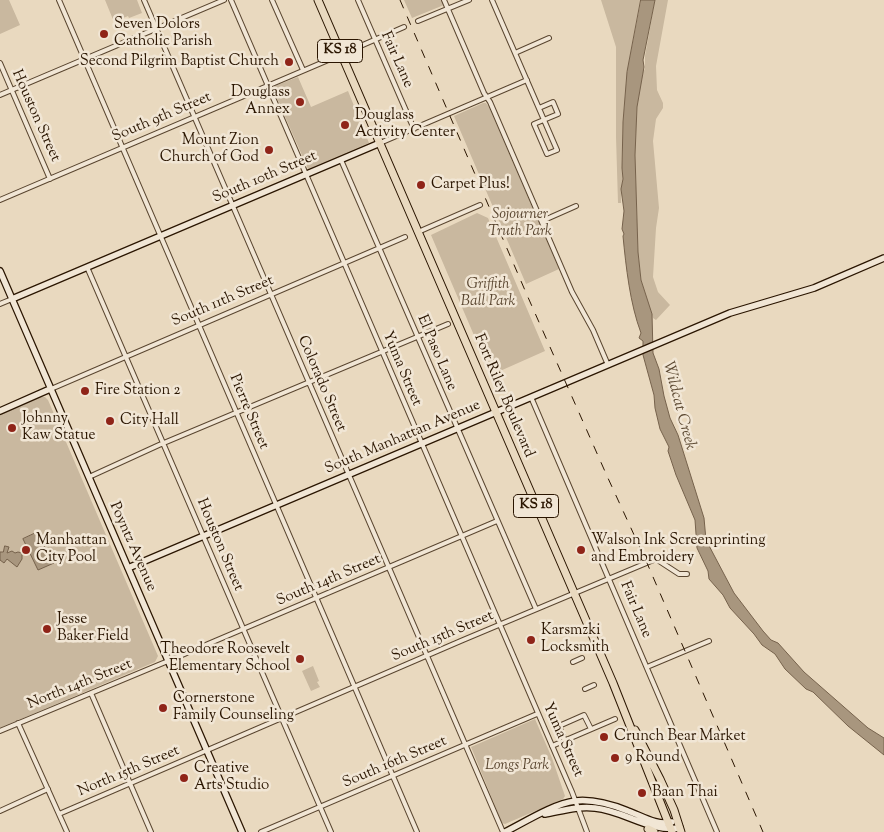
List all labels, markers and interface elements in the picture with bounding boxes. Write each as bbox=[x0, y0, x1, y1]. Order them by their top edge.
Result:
place label: Seven Dolors Catholic Parish bbox=[114, 16, 212, 51]
marker: Seven Dolors Catholic Parish bbox=[98, 28, 110, 40]
street label: Fair Lane bbox=[376, 29, 416, 91]
road number: KS 18 bbox=[318, 40, 362, 62]
place label: Second Pilgrim Baptist Church bbox=[80, 53, 279, 71]
marker: Second Pilgrim Baptist Church bbox=[283, 56, 295, 68]
street label: Houston Street bbox=[7, 67, 63, 165]
place label: Douglass Annex bbox=[231, 84, 290, 119]
street label: South 9th Street bbox=[110, 89, 214, 147]
marker: Douglass Annex bbox=[294, 96, 306, 108]
place label: Douglass Activity Center bbox=[355, 107, 455, 142]
marker: Douglass Activity Center bbox=[339, 119, 351, 131]
place label: Mount Zion Church of God bbox=[160, 132, 259, 167]
marker: Mount Zion Church of God bbox=[263, 144, 275, 156]
street label: South 10th Street bbox=[210, 148, 320, 208]
place label: Carpet Plus! bbox=[431, 176, 510, 194]
marker: Carpet Plus! bbox=[415, 179, 427, 191]
park label: Sojourner Truth Park bbox=[488, 206, 552, 241]
street label: South 11th Street bbox=[169, 272, 277, 332]
park label: Griffith Ball Park bbox=[461, 276, 515, 311]
street label: El Paso Lane bbox=[412, 312, 460, 394]
street label: Yuma Street bbox=[377, 329, 425, 409]
street label: Fort Riley Boulevard bbox=[469, 332, 537, 460]
street label: Colorado Street bbox=[293, 333, 349, 435]
water label: Wildcat Creek bbox=[657, 360, 699, 452]
street label: Pierre Street bbox=[224, 372, 272, 452]
place label: Fire Station 2 bbox=[95, 382, 181, 400]
marker: Fire Station 2 bbox=[79, 385, 91, 397]
street label: South Manhattan Avenue bbox=[322, 397, 484, 479]
place label: Johnny Kaw Statue bbox=[22, 410, 96, 445]
place label: City Hall bbox=[120, 412, 179, 430]
marker: City Hall bbox=[104, 415, 116, 427]
marker: Johnny Kaw Statue bbox=[6, 422, 18, 434]
road number: KS 18 bbox=[514, 494, 558, 518]
street label: Houston Street bbox=[191, 496, 247, 594]
street label: Poyntz Avenue bbox=[104, 500, 160, 594]
place label: Manhattan City Pool bbox=[36, 532, 107, 567]
place label: Walson Ink Screenprinting and Embroidery bbox=[591, 532, 766, 567]
marker: Manhattan City Pool bbox=[20, 544, 32, 556]
marker: Walson Ink Screenprinting and Embroidery bbox=[575, 544, 587, 556]
street label: South 14th Street bbox=[274, 551, 384, 611]
street label: Fair Lane bbox=[615, 579, 655, 641]
street label: South 15th Street bbox=[389, 607, 497, 667]
place label: Jesse Baker Field bbox=[57, 611, 129, 646]
place label: Karsmzki Locksmith bbox=[541, 622, 610, 657]
marker: Jesse Baker Field bbox=[41, 623, 53, 635]
marker: Karsmzki Locksmith bbox=[525, 634, 537, 646]
place label: Theodore Roosevelt Elementary School bbox=[160, 641, 290, 676]
marker: Theodore Roosevelt Elementary School bbox=[294, 653, 306, 665]
street label: North 14th Street bbox=[25, 656, 135, 714]
place label: Cornerstone Family Counseling bbox=[173, 690, 294, 725]
street label: Yuma Street bbox=[538, 700, 586, 780]
marker: Cornerstone Family Counseling bbox=[157, 702, 169, 714]
place label: Crunch Bear Market bbox=[614, 728, 746, 746]
marker: Crunch Bear Market bbox=[598, 731, 610, 743]
street label: South 16th Street bbox=[340, 733, 450, 793]
street label: North 15th Street bbox=[75, 742, 183, 802]
place label: 9 Round bbox=[625, 749, 680, 767]
marker: 9 Round bbox=[609, 752, 621, 764]
park label: Longs Park bbox=[485, 757, 549, 775]
place label: Creative Arts Studio bbox=[194, 760, 269, 795]
marker: Creative Arts Studio bbox=[178, 772, 190, 784]
place label: Baan Thai bbox=[652, 784, 718, 802]
marker: Baan Thai bbox=[636, 787, 648, 799]

